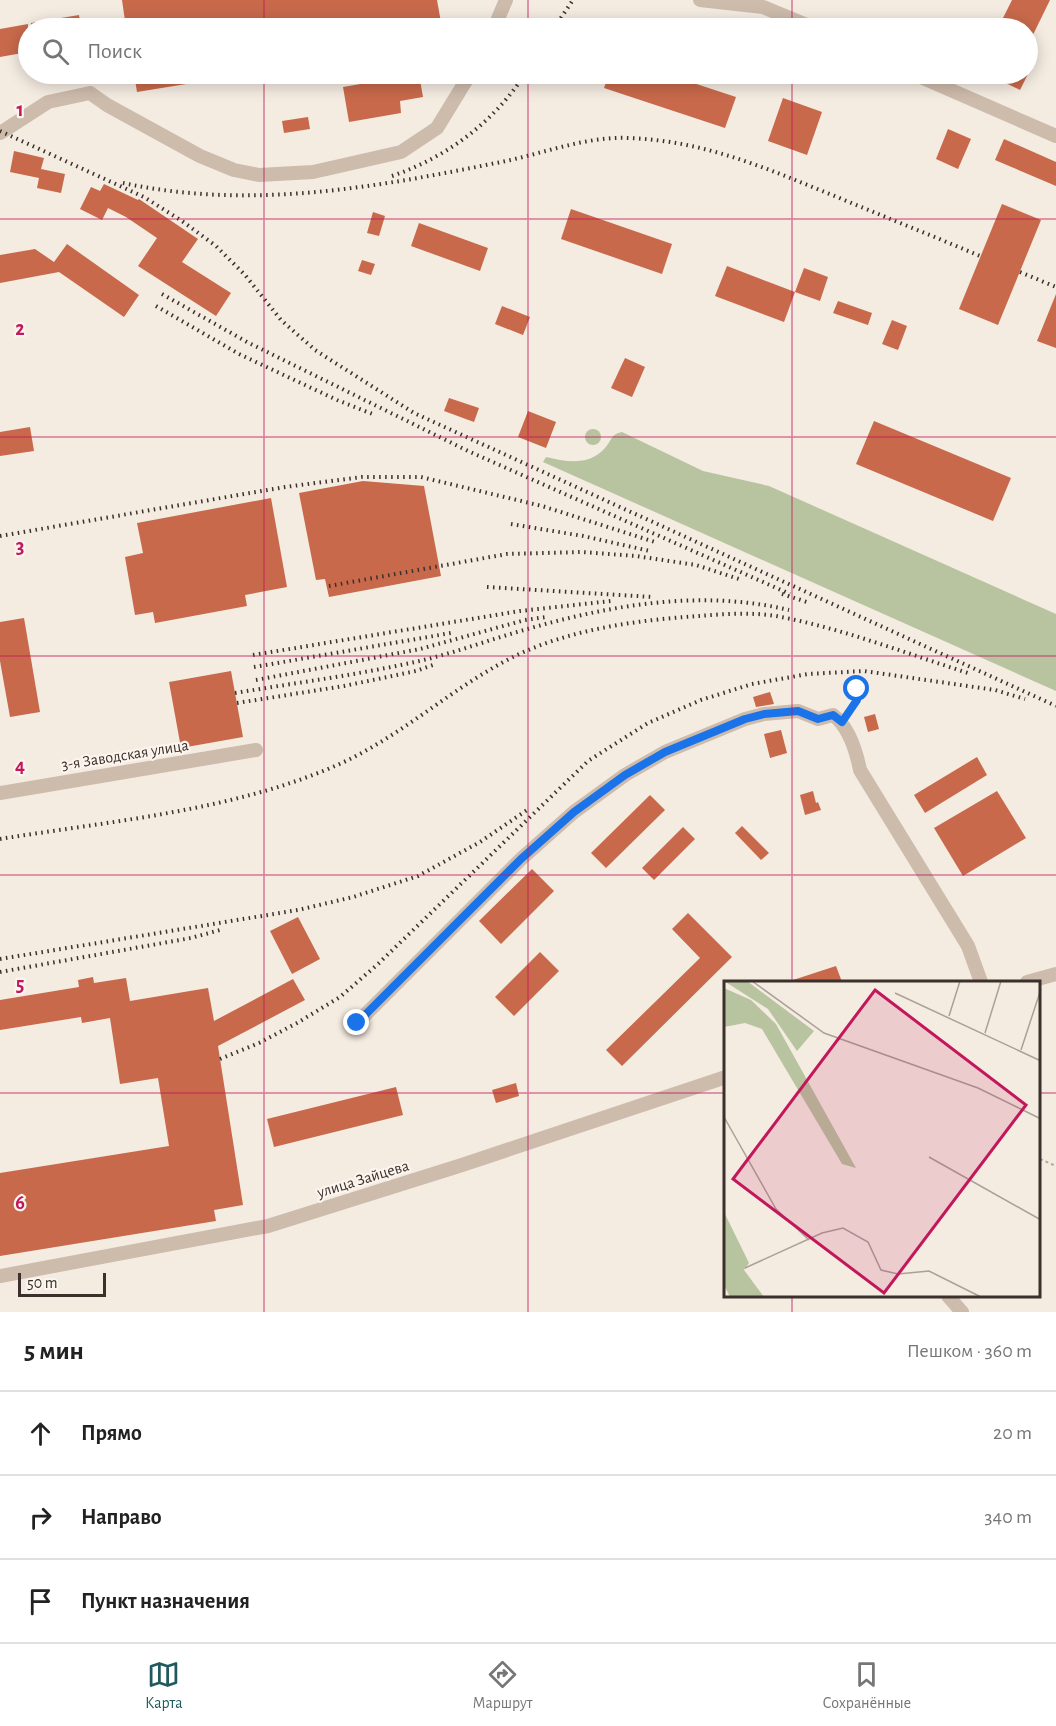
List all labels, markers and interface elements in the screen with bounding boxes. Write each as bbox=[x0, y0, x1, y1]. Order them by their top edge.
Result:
search box bbox=[18, 18, 1038, 84]
icon: search bbox=[39, 35, 72, 68]
text: Поиск bbox=[87, 40, 142, 62]
text: 1 bbox=[16, 100, 24, 120]
text: 2 bbox=[15, 319, 25, 339]
text: 3 bbox=[16, 537, 24, 557]
route start bbox=[843, 675, 869, 701]
street label: 3-я Заводская улица bbox=[60, 737, 190, 774]
text: 4 bbox=[15, 756, 25, 776]
text: 5 bbox=[16, 975, 24, 995]
inset map bbox=[724, 981, 1041, 1297]
route end bbox=[343, 1009, 369, 1035]
street label: улица Зайцева bbox=[314, 1157, 411, 1202]
text: 6 bbox=[15, 1193, 25, 1213]
scale bar bbox=[18, 1270, 106, 1298]
text: 50 m bbox=[27, 1275, 58, 1291]
text: 5 мин bbox=[24, 1338, 84, 1364]
text: Пешком · 360 m bbox=[907, 1341, 1032, 1361]
icon: ahead bbox=[24, 1417, 57, 1450]
text: Прямо bbox=[81, 1422, 142, 1444]
text: 20 m bbox=[993, 1423, 1032, 1443]
icon: right bbox=[24, 1501, 57, 1534]
text: Направо bbox=[81, 1506, 162, 1528]
text: 340 m bbox=[984, 1507, 1032, 1527]
icon: arrive bbox=[24, 1585, 57, 1618]
text: Пункт назначения bbox=[81, 1590, 250, 1612]
tab: Карта bbox=[145, 1658, 183, 1713]
tab: Маршрут bbox=[473, 1658, 533, 1713]
tab: Сохранённые bbox=[823, 1658, 911, 1713]

